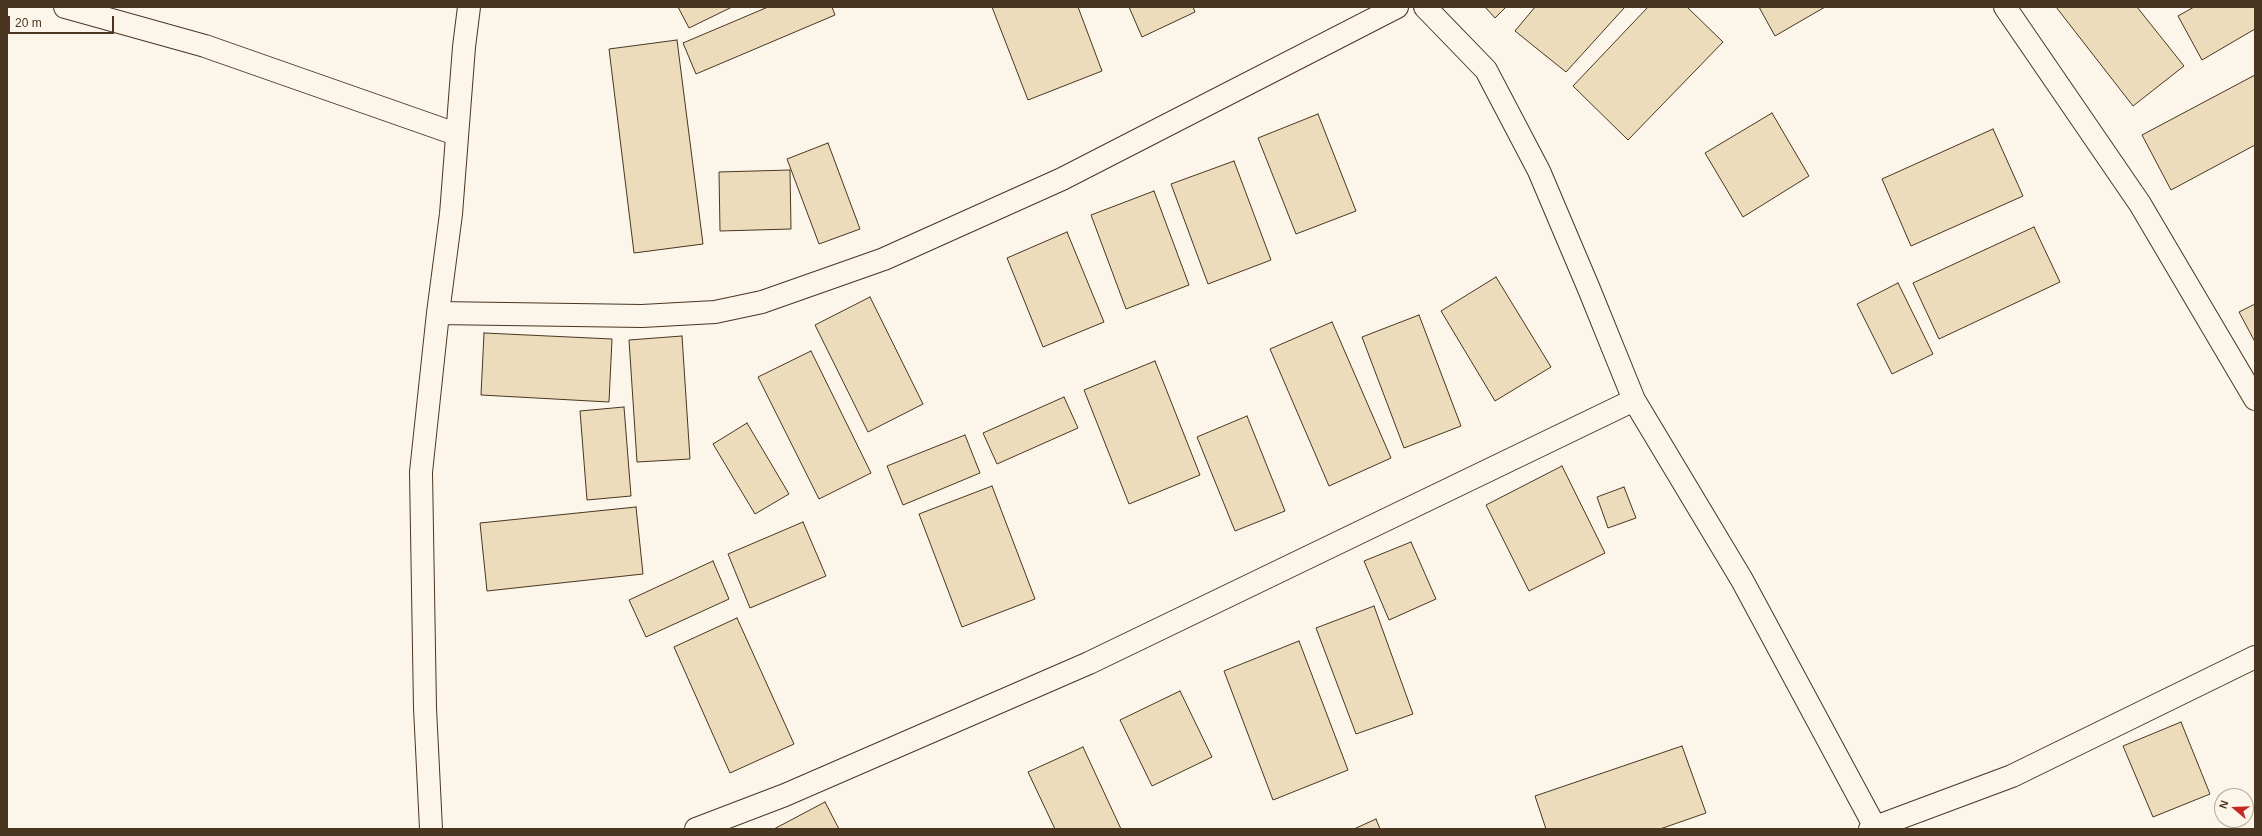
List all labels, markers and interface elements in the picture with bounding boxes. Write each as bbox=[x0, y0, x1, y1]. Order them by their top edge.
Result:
scale bar bbox=[10, 8, 116, 34]
text: 20 m bbox=[15, 16, 42, 30]
north arrow bbox=[2214, 788, 2254, 828]
text: N bbox=[2217, 799, 2231, 810]

